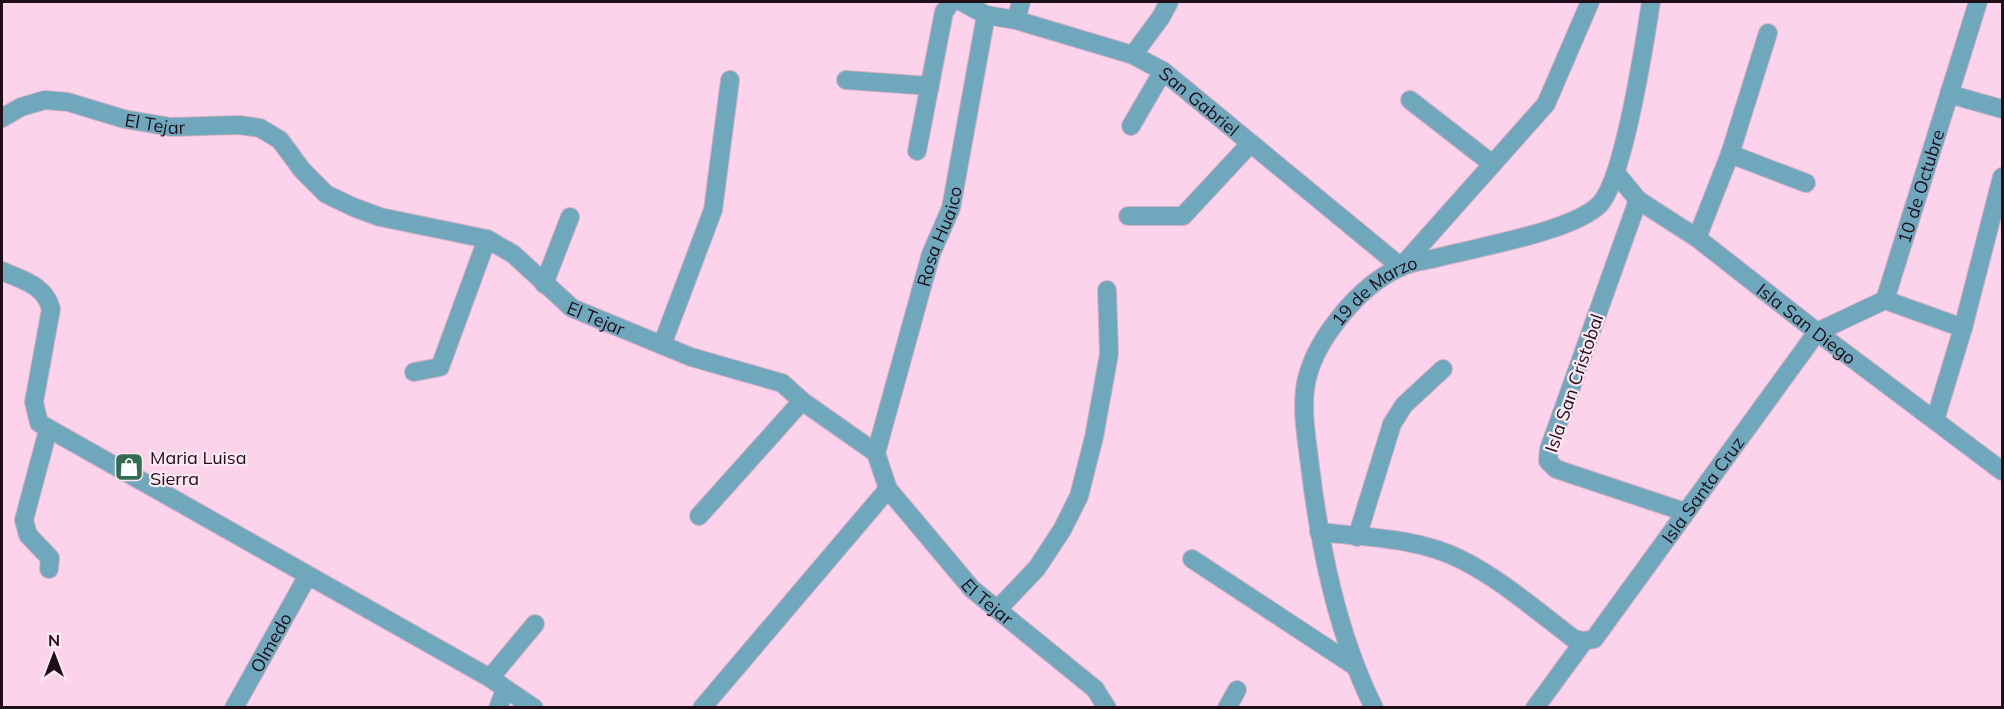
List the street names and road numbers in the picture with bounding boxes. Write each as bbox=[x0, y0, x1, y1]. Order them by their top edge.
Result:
street label: San Gabriel bbox=[1155, 61, 1244, 141]
street label: El Tejar bbox=[123, 108, 186, 139]
street label: 10 de Octubre bbox=[1892, 126, 1949, 246]
street label: Rosa Huaico bbox=[911, 184, 966, 289]
street label: 19 de Marzo bbox=[1326, 250, 1420, 330]
street label: Isla San Diego bbox=[1752, 278, 1861, 369]
street label: El Tejar bbox=[564, 296, 629, 340]
street label: Isla San Cristobal bbox=[1540, 311, 1608, 455]
street label: Isla Santa Cruz bbox=[1656, 432, 1749, 547]
street label: El Tejar bbox=[956, 574, 1018, 630]
street label: Olmedo bbox=[245, 609, 296, 676]

